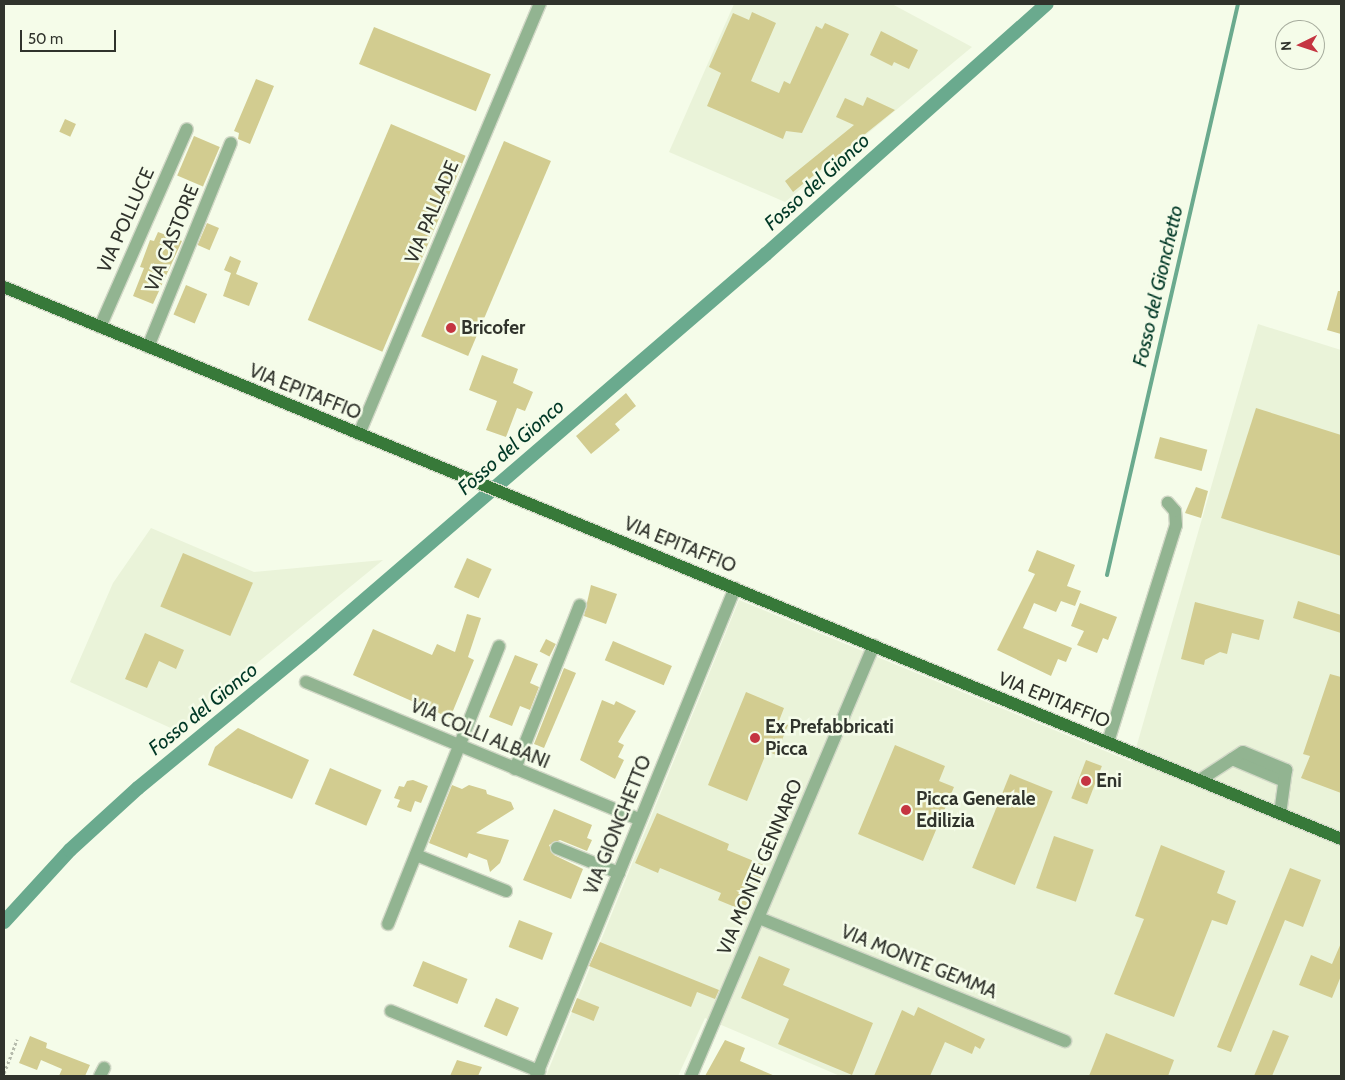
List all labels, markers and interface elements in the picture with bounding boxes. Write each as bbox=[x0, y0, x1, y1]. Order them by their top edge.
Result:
scale bar bbox=[22, 20, 119, 52]
north arrow bbox=[1275, 20, 1325, 70]
text: 50 m bbox=[28, 30, 63, 48]
text: N bbox=[1277, 40, 1295, 52]
water label: Fosso del Gionco bbox=[759, 128, 875, 236]
street label: VIA PALLADE bbox=[400, 157, 464, 267]
street label: VIA POLLUCE bbox=[93, 164, 159, 276]
street label: VIA CASTORE bbox=[140, 181, 204, 295]
water label: Fosso del Gionchetto bbox=[1128, 203, 1188, 369]
place label: Bricofer bbox=[461, 317, 525, 339]
marker: Bricofer bbox=[445, 322, 457, 334]
street label: VIA EPITAFFIO bbox=[246, 359, 364, 425]
water label: Fosso del Gionco bbox=[453, 394, 569, 500]
street label: VIA EPITAFFIO bbox=[621, 512, 739, 578]
water label: Fosso del Gionco bbox=[144, 658, 262, 760]
street label: VIA EPITAFFIO bbox=[995, 667, 1113, 733]
street label: VIA COLLI ALBANI bbox=[407, 694, 553, 774]
place label: Ex Prefabbricati Picca bbox=[765, 716, 894, 760]
marker: Ex Prefabbricati Picca bbox=[749, 732, 761, 744]
street label: VIA GIONCHETTO bbox=[580, 752, 656, 898]
place label: Eni bbox=[1096, 770, 1122, 792]
marker: Eni bbox=[1080, 775, 1092, 787]
street label: VIA MONTE GENNARO bbox=[713, 776, 807, 958]
place label: Picca Generale Edilizia bbox=[916, 788, 1036, 832]
marker: Picca Generale Edilizia bbox=[900, 804, 912, 816]
street label: VIA MONTE GEMMA bbox=[838, 920, 1000, 1004]

